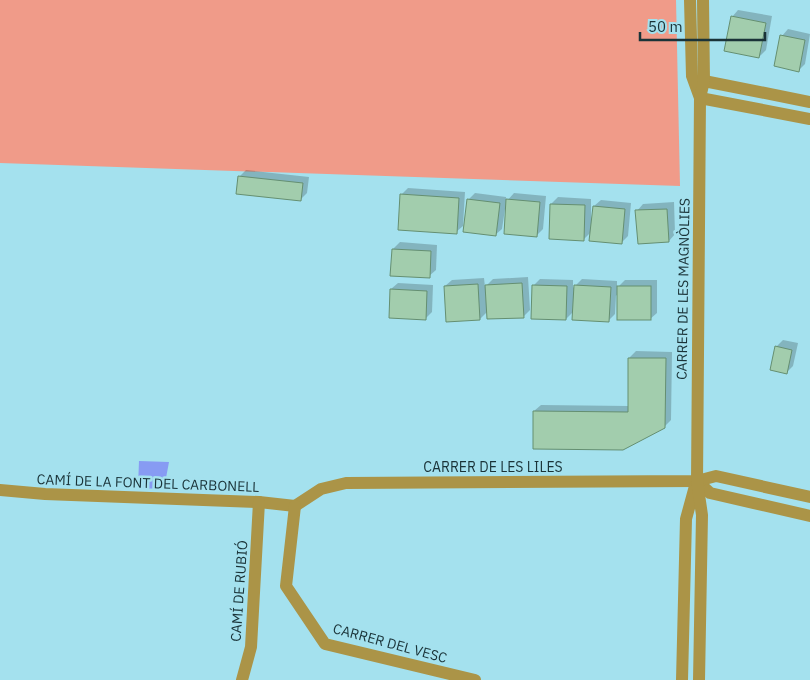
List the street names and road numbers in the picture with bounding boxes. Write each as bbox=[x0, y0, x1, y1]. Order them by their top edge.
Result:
street label: CARRER DE LES MAGNÒLIES bbox=[671, 198, 694, 380]
street label: CARRER DE LES LILES bbox=[423, 458, 563, 476]
street label: CAMÍ DE LA FONT DEL CARBONELL bbox=[36, 469, 260, 496]
street label: CAMÍ DE RUBIÓ bbox=[225, 539, 252, 642]
street label: CARRER DEL VESC bbox=[331, 619, 449, 667]

